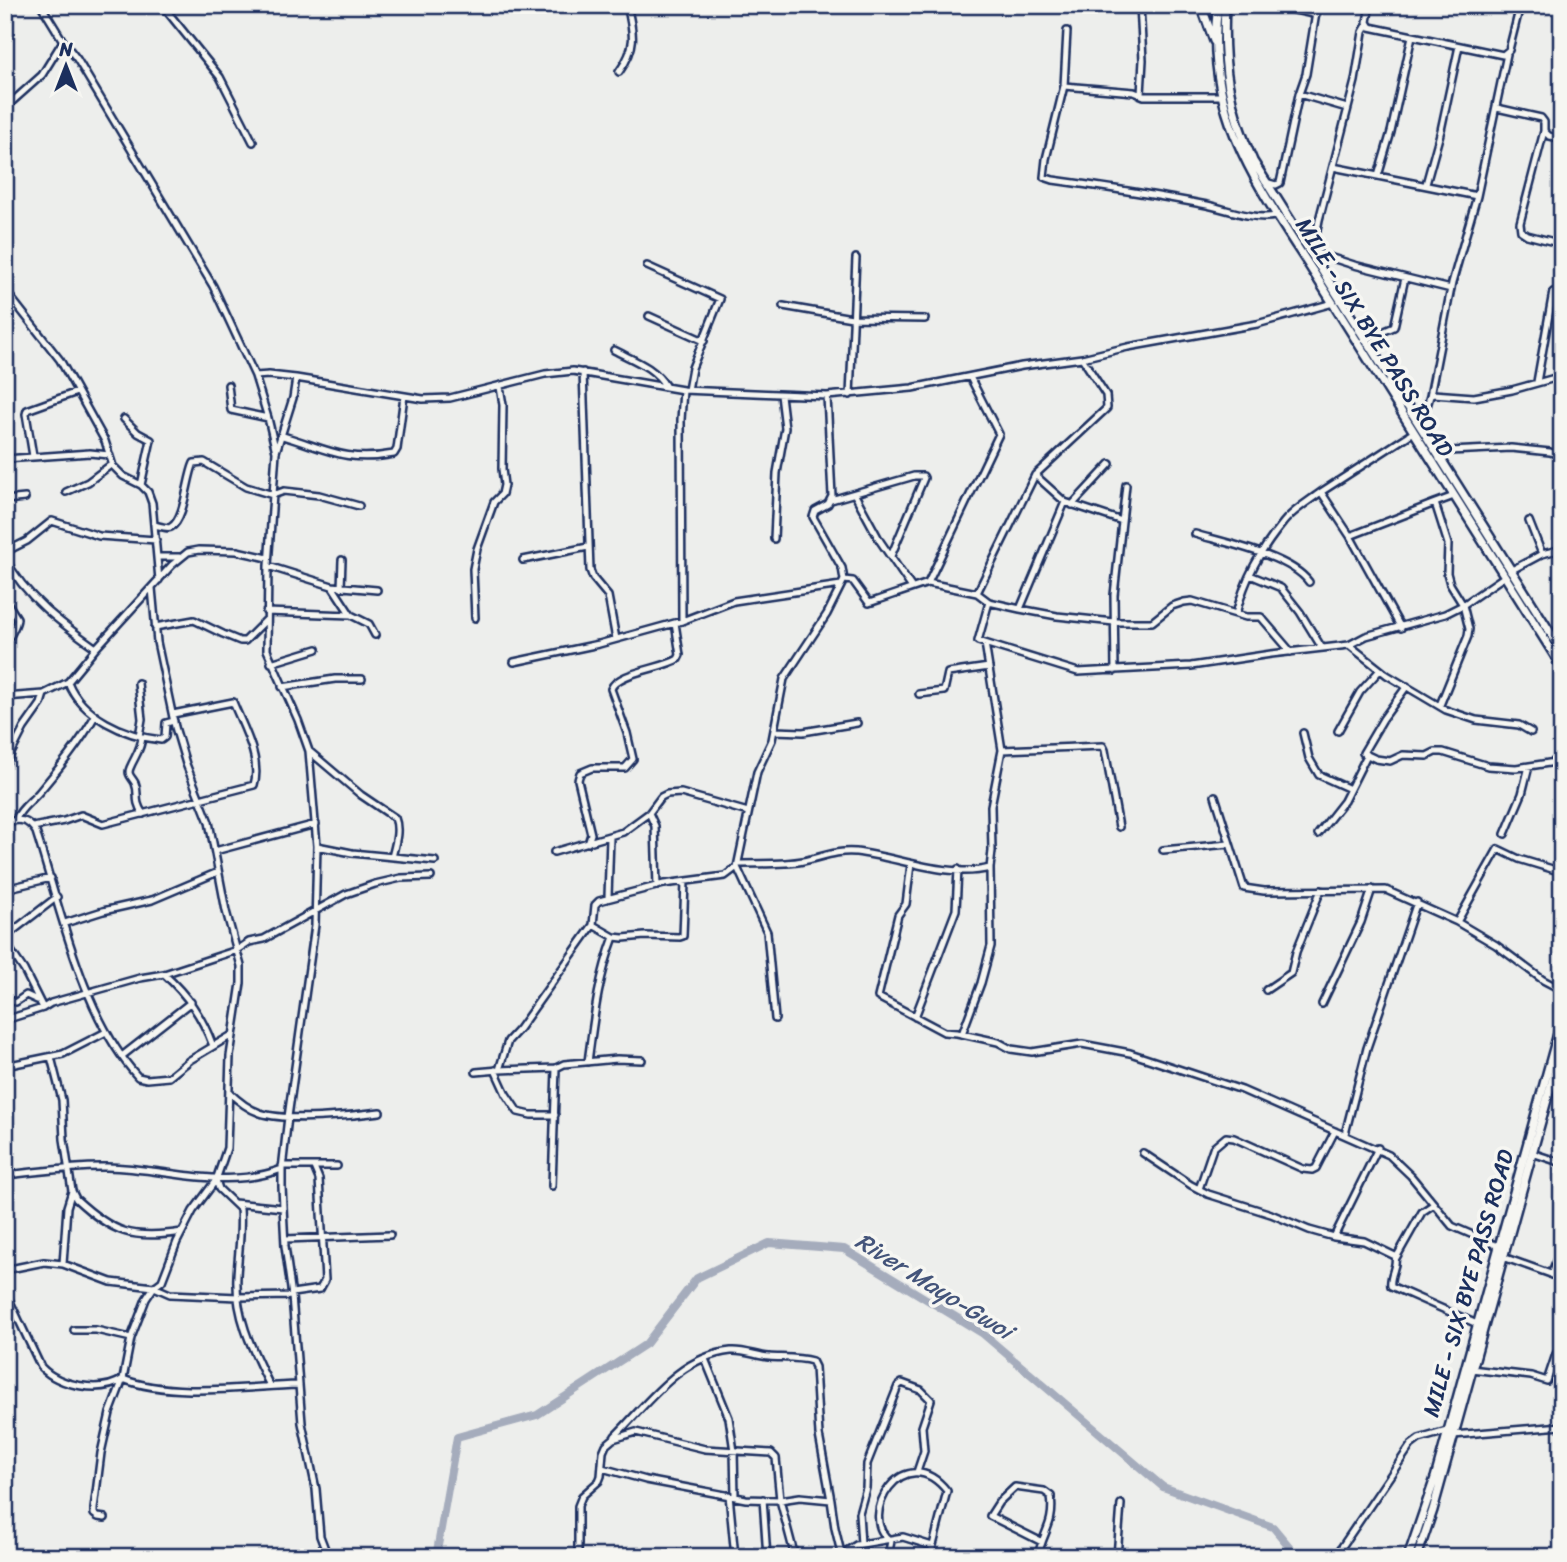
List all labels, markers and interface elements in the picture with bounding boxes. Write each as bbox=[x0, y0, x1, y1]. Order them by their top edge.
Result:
north arrow bbox=[32, 32, 102, 102]
text: N bbox=[58, 33, 73, 66]
street label: MILE - SIX BYE PASS ROAD bbox=[1284, 209, 1465, 466]
street label: MILE - SIX BYE PASS ROAD bbox=[1411, 1144, 1526, 1422]
water label: River Mayo-Gwoi bbox=[847, 1221, 1025, 1354]

